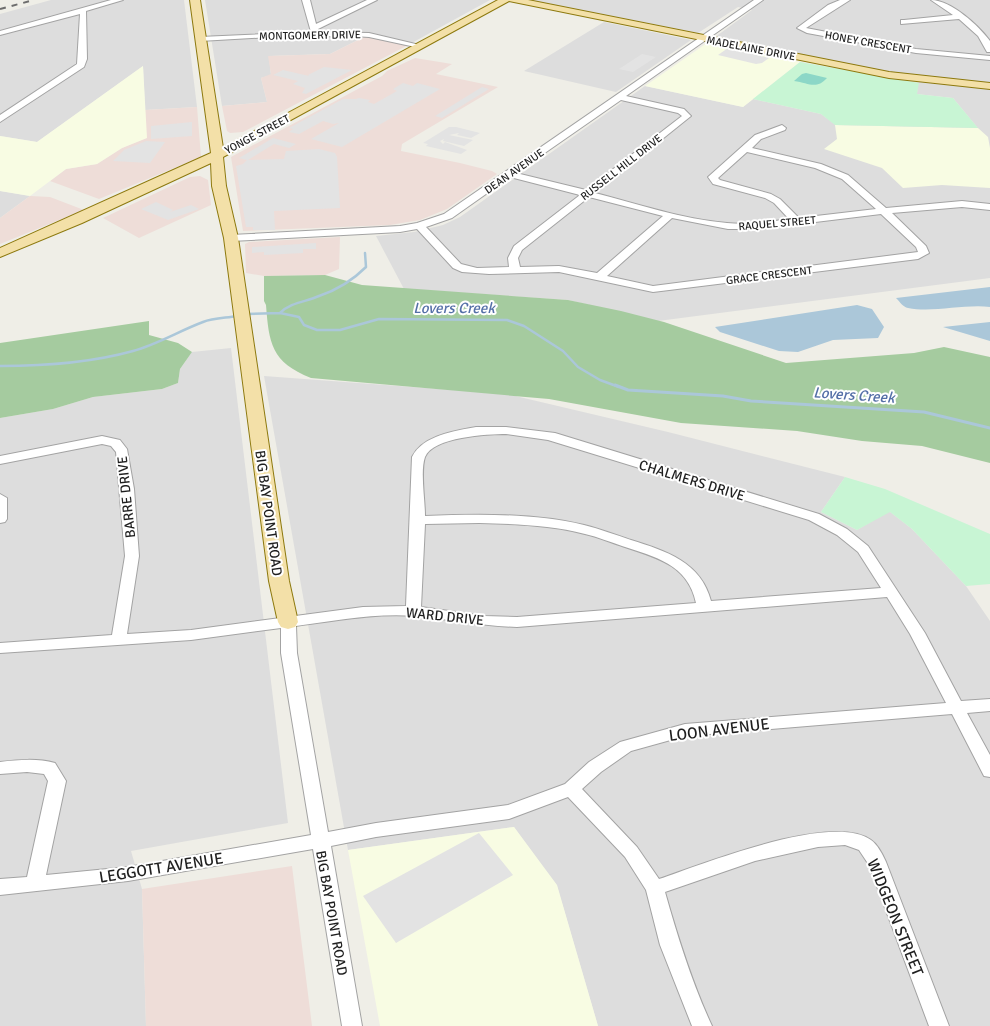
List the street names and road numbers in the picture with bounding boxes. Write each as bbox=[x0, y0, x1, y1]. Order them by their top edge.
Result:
street label: MONTGOMERY DRIVE bbox=[259, 28, 361, 43]
street label: HONEY CRESCENT bbox=[824, 28, 913, 57]
street label: MADELAINE DRIVE bbox=[705, 34, 796, 63]
street label: YONGE STREET bbox=[223, 112, 292, 157]
street label: RUSSELL HILL DRIVE bbox=[578, 132, 665, 203]
street label: DEAN AVENUE bbox=[482, 146, 547, 197]
street label: RAQUEL STREET bbox=[738, 214, 817, 233]
street label: GRACE CRESCENT bbox=[725, 264, 814, 287]
street label: BIG BAY POINT ROAD bbox=[251, 449, 286, 577]
street label: BARRE DRIVE bbox=[114, 455, 139, 539]
street label: CHALMERS DRIVE bbox=[637, 456, 747, 505]
street label: WARD DRIVE bbox=[405, 604, 485, 629]
street label: LOON AVENUE bbox=[668, 714, 771, 746]
street label: LEGGOTT AVENUE bbox=[98, 848, 225, 888]
street label: BIG BAY POINT ROAD bbox=[312, 849, 351, 977]
street label: WIDGEON STREET bbox=[862, 856, 928, 979]

